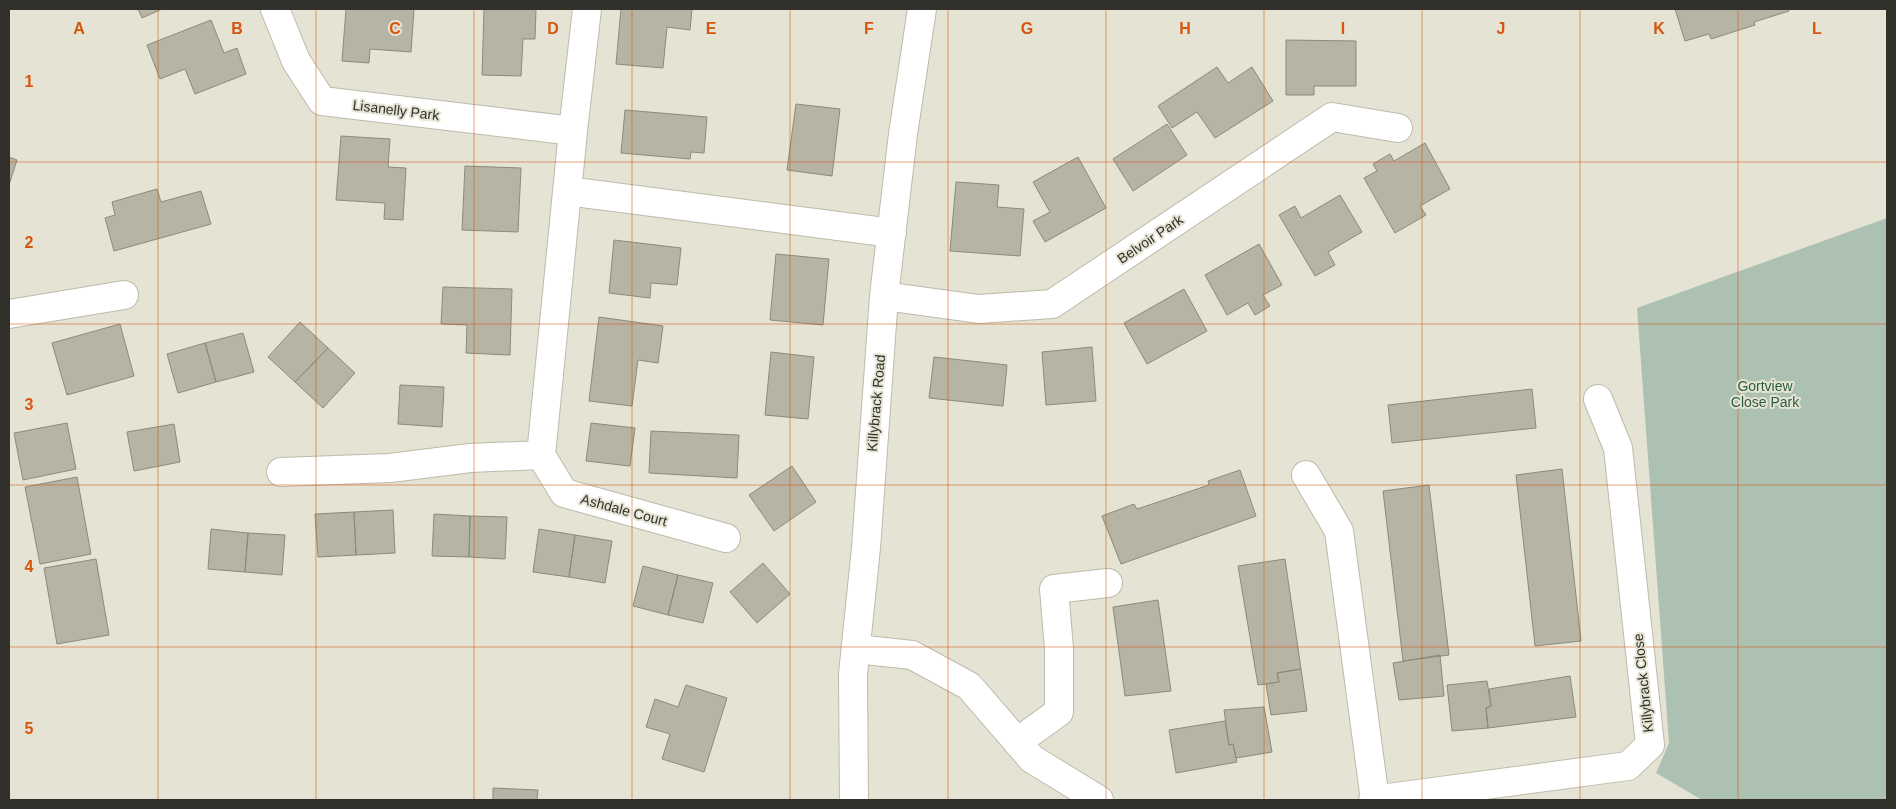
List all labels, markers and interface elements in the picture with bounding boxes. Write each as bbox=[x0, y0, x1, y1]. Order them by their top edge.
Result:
text: A bbox=[73, 20, 85, 37]
text: B bbox=[231, 20, 243, 37]
text: C bbox=[389, 20, 401, 37]
text: D bbox=[547, 20, 559, 37]
text: E bbox=[706, 20, 717, 37]
text: F bbox=[864, 20, 874, 37]
text: G bbox=[1021, 20, 1033, 37]
text: H bbox=[1179, 20, 1191, 37]
text: I bbox=[1341, 20, 1345, 37]
text: J bbox=[1497, 20, 1505, 37]
text: K bbox=[1653, 20, 1665, 37]
text: L bbox=[1812, 20, 1822, 37]
text: 1 bbox=[25, 73, 34, 90]
street label: Lisanelly Park bbox=[352, 97, 441, 123]
street label: Belvoir Park bbox=[1114, 211, 1187, 267]
text: 2 bbox=[25, 234, 34, 251]
street label: Killybrack Road bbox=[864, 354, 888, 452]
park label: Gortview Close Park bbox=[1731, 378, 1800, 410]
text: 3 bbox=[25, 396, 34, 413]
street label: Ashdale Court bbox=[579, 491, 669, 529]
text: 4 bbox=[25, 558, 34, 575]
street label: Killybrack Close bbox=[1630, 632, 1656, 733]
text: 5 bbox=[25, 720, 34, 737]

